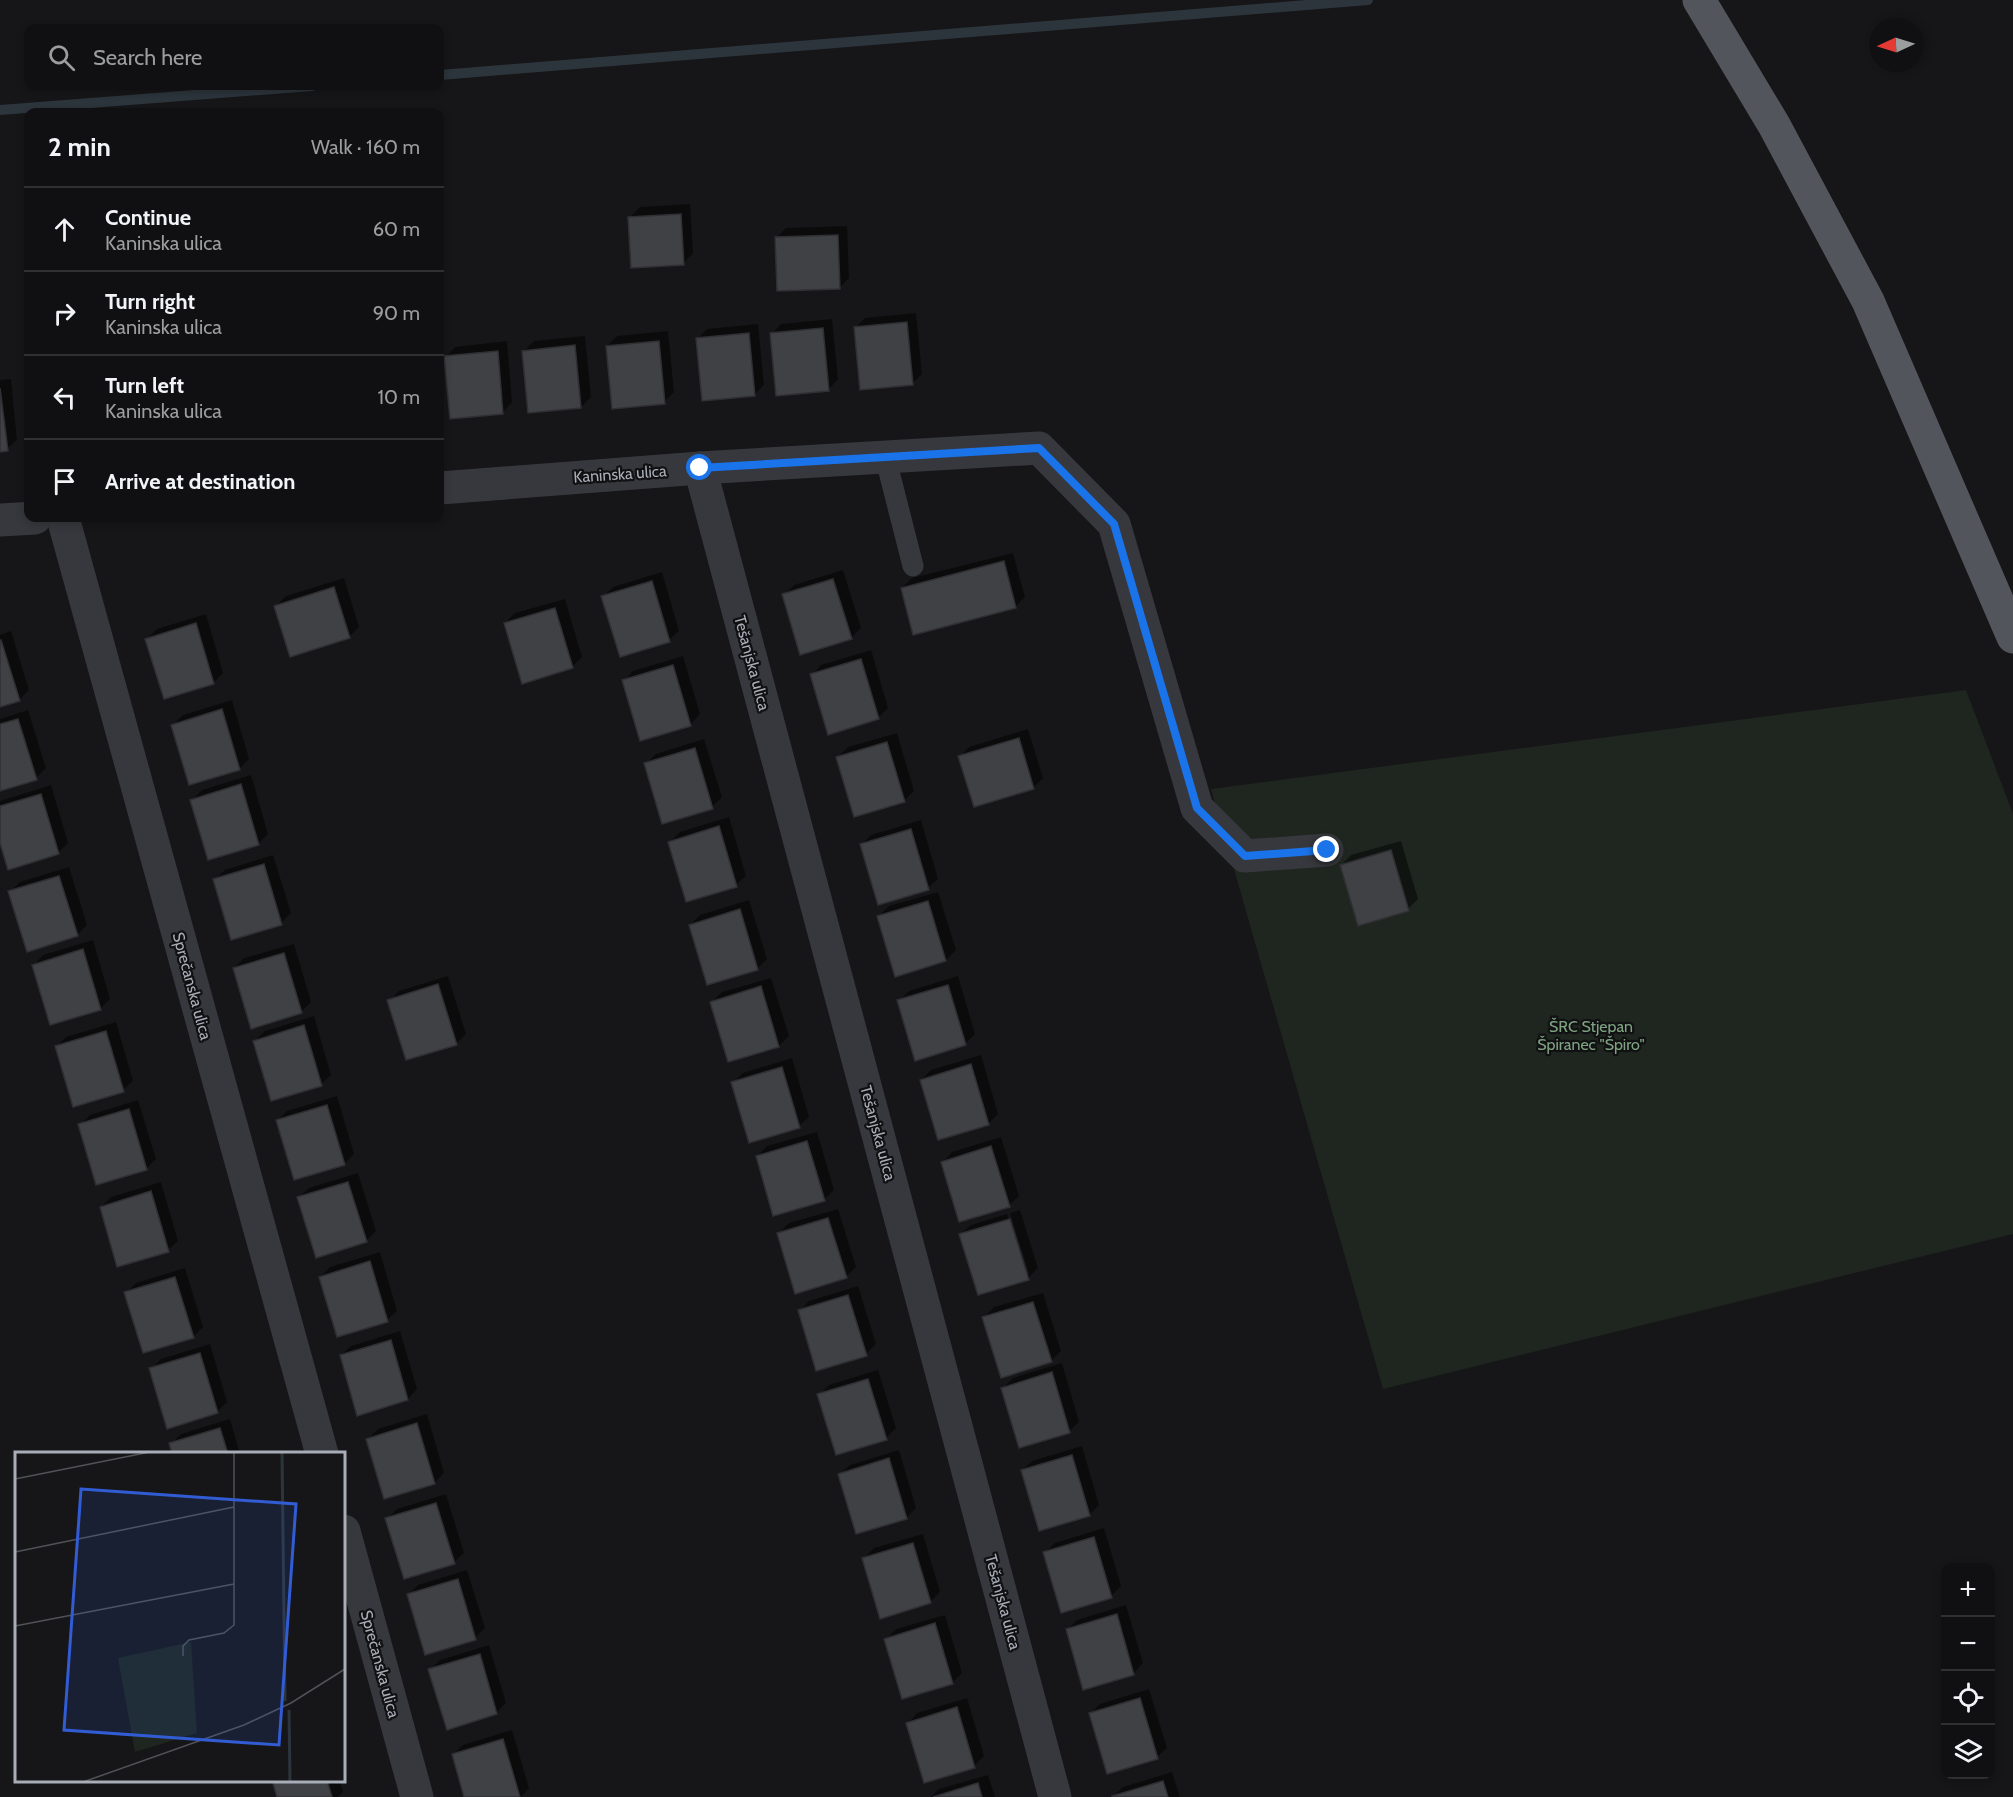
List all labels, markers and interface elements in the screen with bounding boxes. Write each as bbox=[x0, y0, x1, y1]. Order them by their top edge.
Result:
north arrow bbox=[1869, 18, 1923, 72]
search box bbox=[24, 24, 444, 90]
icon: search bbox=[45, 41, 78, 74]
text: Search here bbox=[93, 44, 202, 71]
text: 2 min bbox=[48, 131, 111, 163]
text: Walk · 160 m bbox=[311, 135, 420, 159]
text: Continue bbox=[105, 204, 191, 231]
icon: ahead bbox=[48, 213, 81, 246]
text: 60 m bbox=[373, 217, 420, 241]
text: Kaninska ulica bbox=[105, 231, 222, 255]
text: Turn right bbox=[105, 288, 195, 315]
icon: right bbox=[48, 297, 81, 330]
text: 90 m bbox=[373, 301, 420, 325]
text: Kaninska ulica bbox=[105, 315, 222, 339]
text: Turn left bbox=[105, 372, 184, 399]
icon: left bbox=[48, 381, 81, 414]
text: 10 m bbox=[377, 385, 420, 409]
text: Kaninska ulica bbox=[105, 399, 222, 423]
route start bbox=[686, 454, 712, 480]
street label: Kaninska ulica bbox=[573, 461, 668, 487]
icon: arrive bbox=[48, 465, 81, 498]
text: Arrive at destination bbox=[105, 468, 295, 495]
street label: Tešanjska ulica bbox=[730, 613, 774, 713]
route end bbox=[1313, 836, 1339, 862]
street label: Sprečanska ulica bbox=[169, 930, 216, 1042]
park label: ŠRC Stjepan Špiranec "Špiro" bbox=[1537, 1017, 1645, 1054]
street label: Tešanjska ulica bbox=[856, 1083, 900, 1183]
inset map bbox=[15, 1452, 345, 1782]
street label: Tešanjska ulica bbox=[981, 1552, 1025, 1652]
map controls bbox=[1941, 1563, 1995, 1779]
button: + bbox=[1941, 1563, 1995, 1617]
street label: Sprečanska ulica bbox=[357, 1608, 404, 1720]
button: − bbox=[1941, 1617, 1995, 1671]
button: locate bbox=[1941, 1671, 1995, 1725]
button: layers bbox=[1941, 1725, 1995, 1779]

